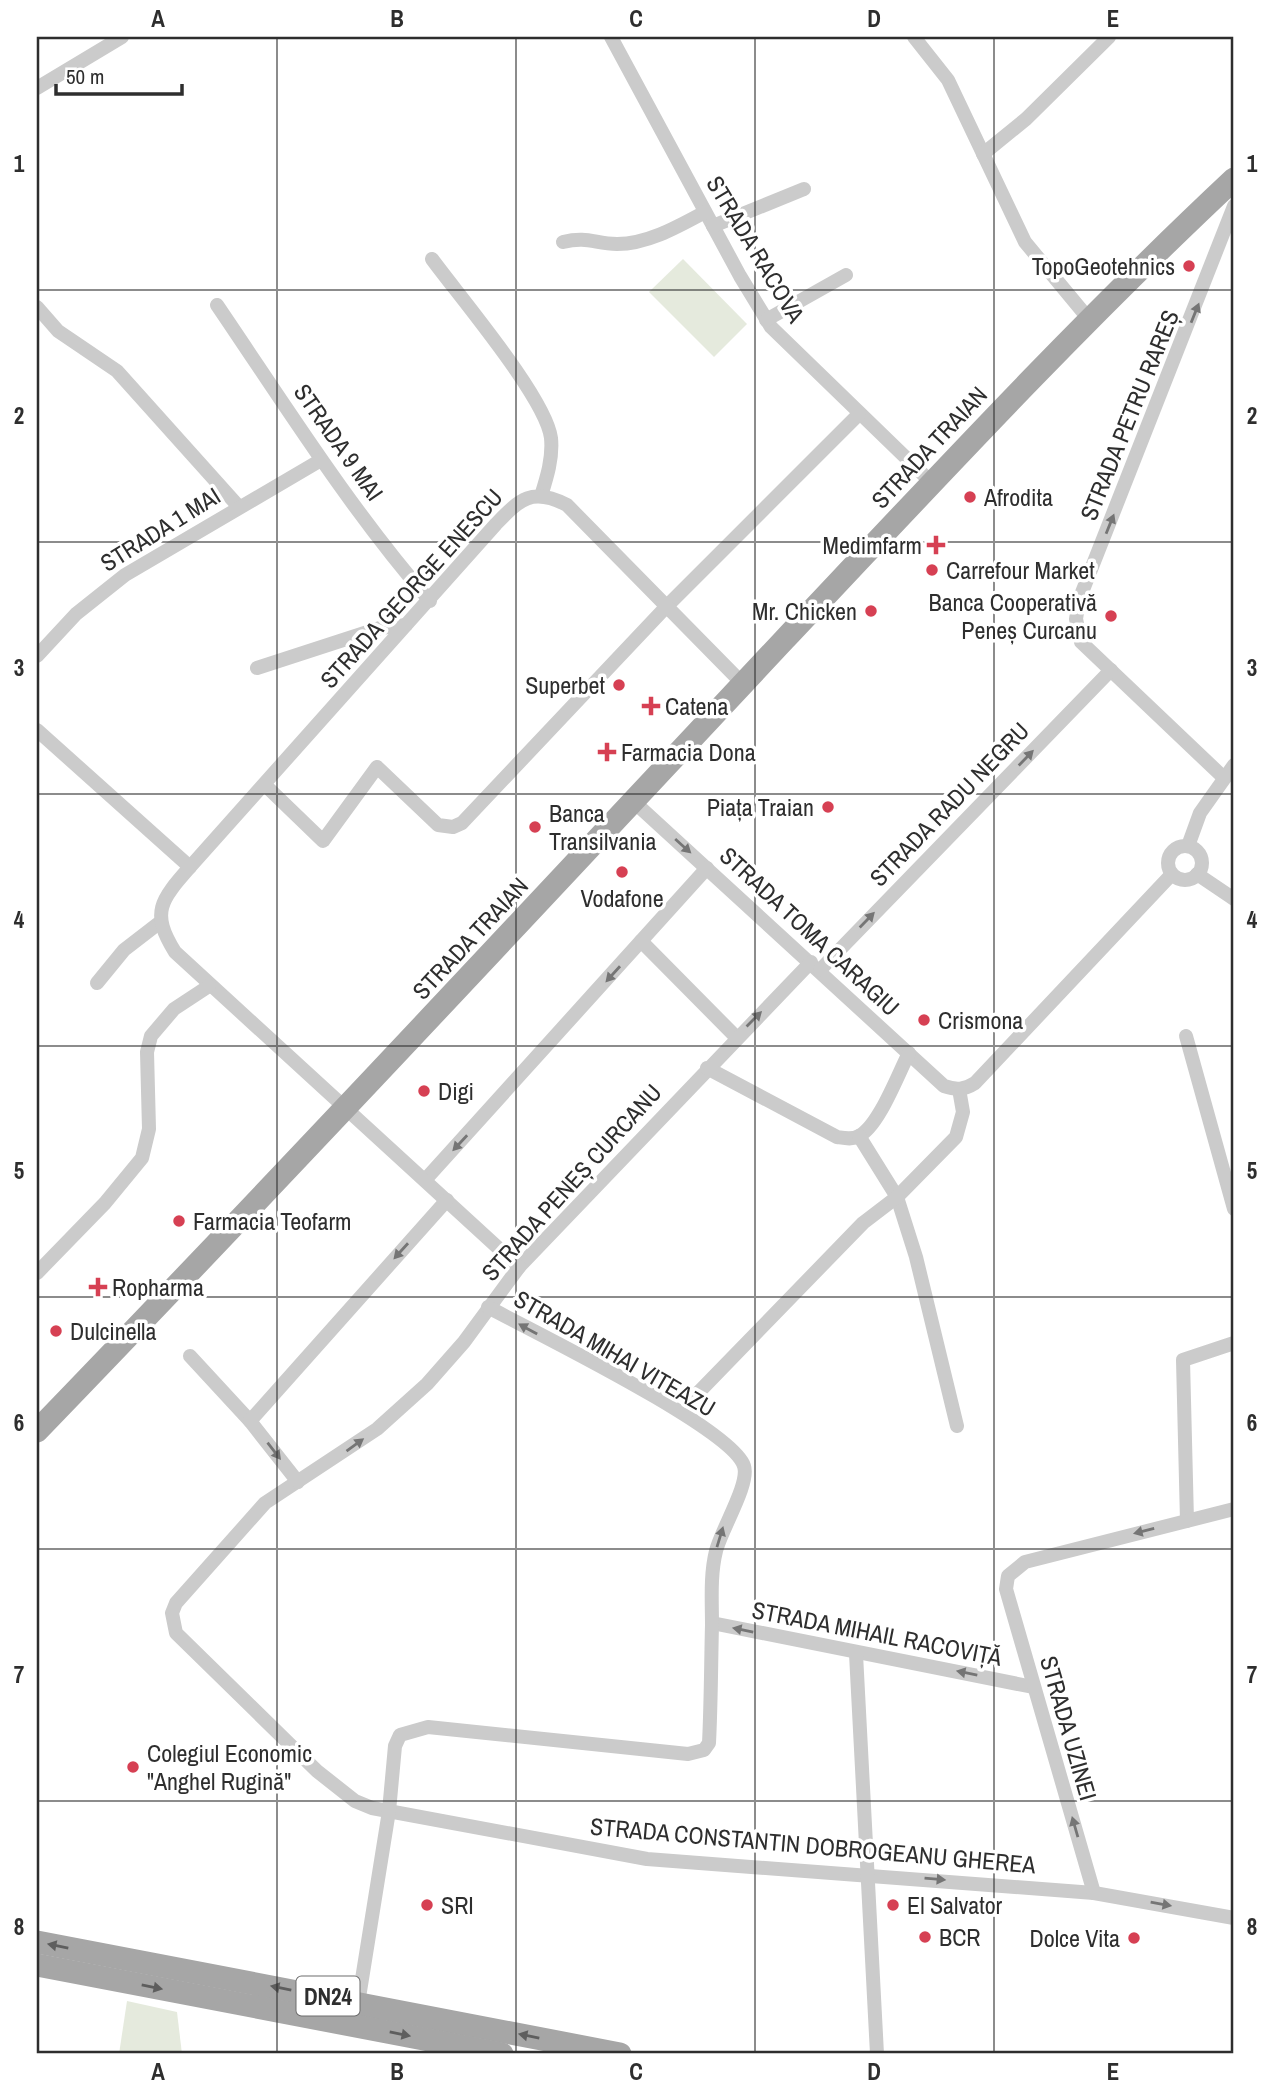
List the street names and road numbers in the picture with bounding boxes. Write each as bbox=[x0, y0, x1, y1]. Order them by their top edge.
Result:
street label: STRADA RACOVA bbox=[700, 170, 813, 329]
street label: STRADA PETRU RAREȘ bbox=[1072, 305, 1186, 525]
street label: STRADA 9 MAI bbox=[287, 377, 391, 507]
street label: STRADA TRAIAN bbox=[864, 379, 994, 515]
street label: STRADA 1 MAI bbox=[94, 479, 226, 579]
street label: STRADA GEORGE ENESCU bbox=[313, 481, 509, 695]
street label: STRADA RADU NEGRU bbox=[862, 715, 1036, 893]
street label: STRADA TOMA CARAGIU bbox=[713, 839, 907, 1023]
street label: STRADA TRAIAN bbox=[405, 870, 535, 1006]
street label: STRADA PENEȘ CURCANU bbox=[474, 1077, 668, 1287]
street label: STRADA MIHAI VITEAZU bbox=[508, 1282, 722, 1424]
street label: STRADA MIHAIL RACOVIȚĂ bbox=[749, 1593, 1005, 1673]
street label: STRADA UZINEI bbox=[1033, 1652, 1105, 1804]
street label: STRADA CONSTANTIN DOBROGEANU GHEREA bbox=[589, 1810, 1038, 1880]
road number: DN24 bbox=[296, 1977, 360, 2016]

